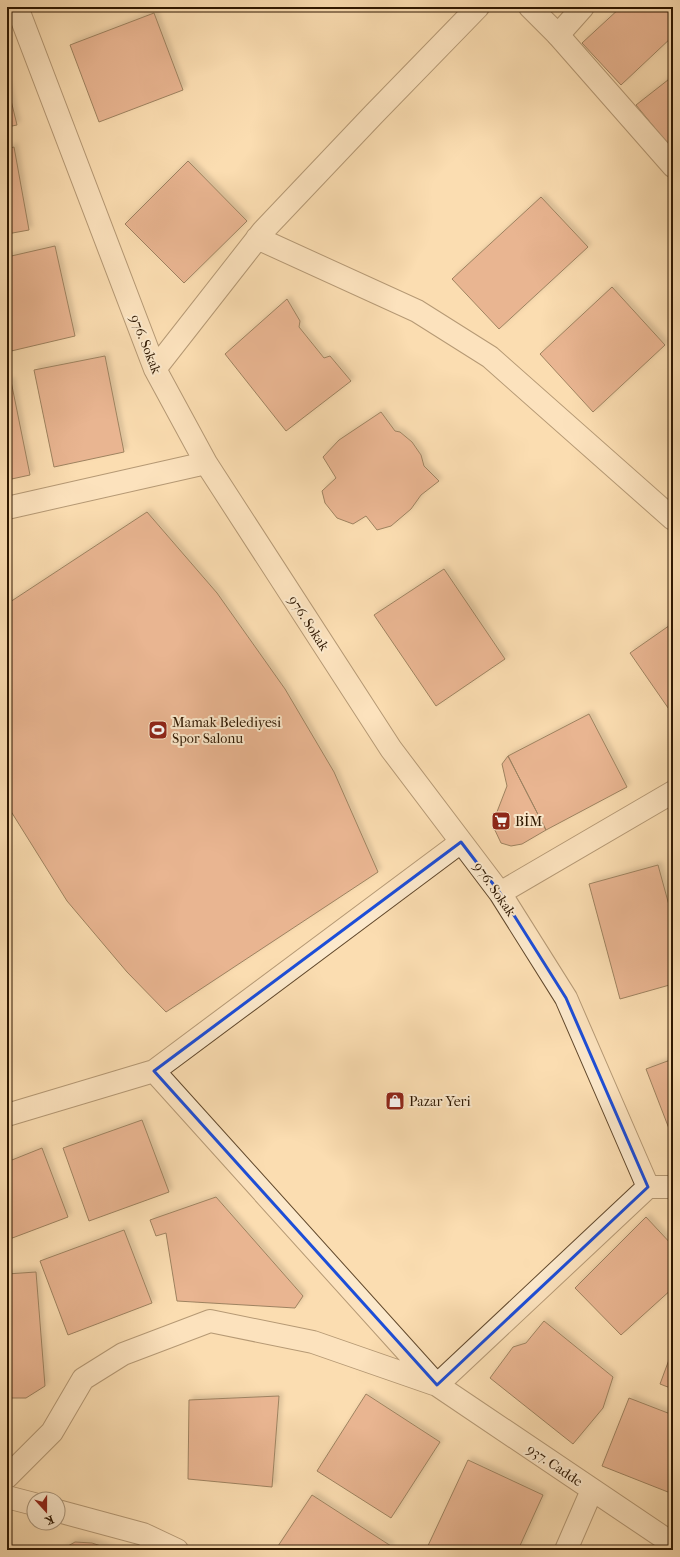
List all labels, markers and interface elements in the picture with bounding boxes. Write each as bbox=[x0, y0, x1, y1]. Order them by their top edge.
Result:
street label: 976. Sokak bbox=[126, 312, 165, 377]
street label: 976. Sokak bbox=[284, 592, 333, 655]
place label: Mamak Belediyesi Spor Salonu bbox=[172, 714, 281, 747]
sports icon: Mamak Belediyesi Spor Salonu bbox=[147, 719, 169, 741]
supermarket icon: BİM bbox=[490, 810, 512, 832]
place label: BİM bbox=[515, 813, 543, 830]
street label: 976. Sokak bbox=[470, 859, 520, 920]
shop icon: Pazar Yeri bbox=[384, 1090, 406, 1112]
place label: Pazar Yeri bbox=[409, 1093, 471, 1110]
street label: 937. Cadde bbox=[524, 1441, 586, 1490]
north arrow bbox=[26, 1491, 66, 1531]
text: K bbox=[42, 1512, 55, 1528]

